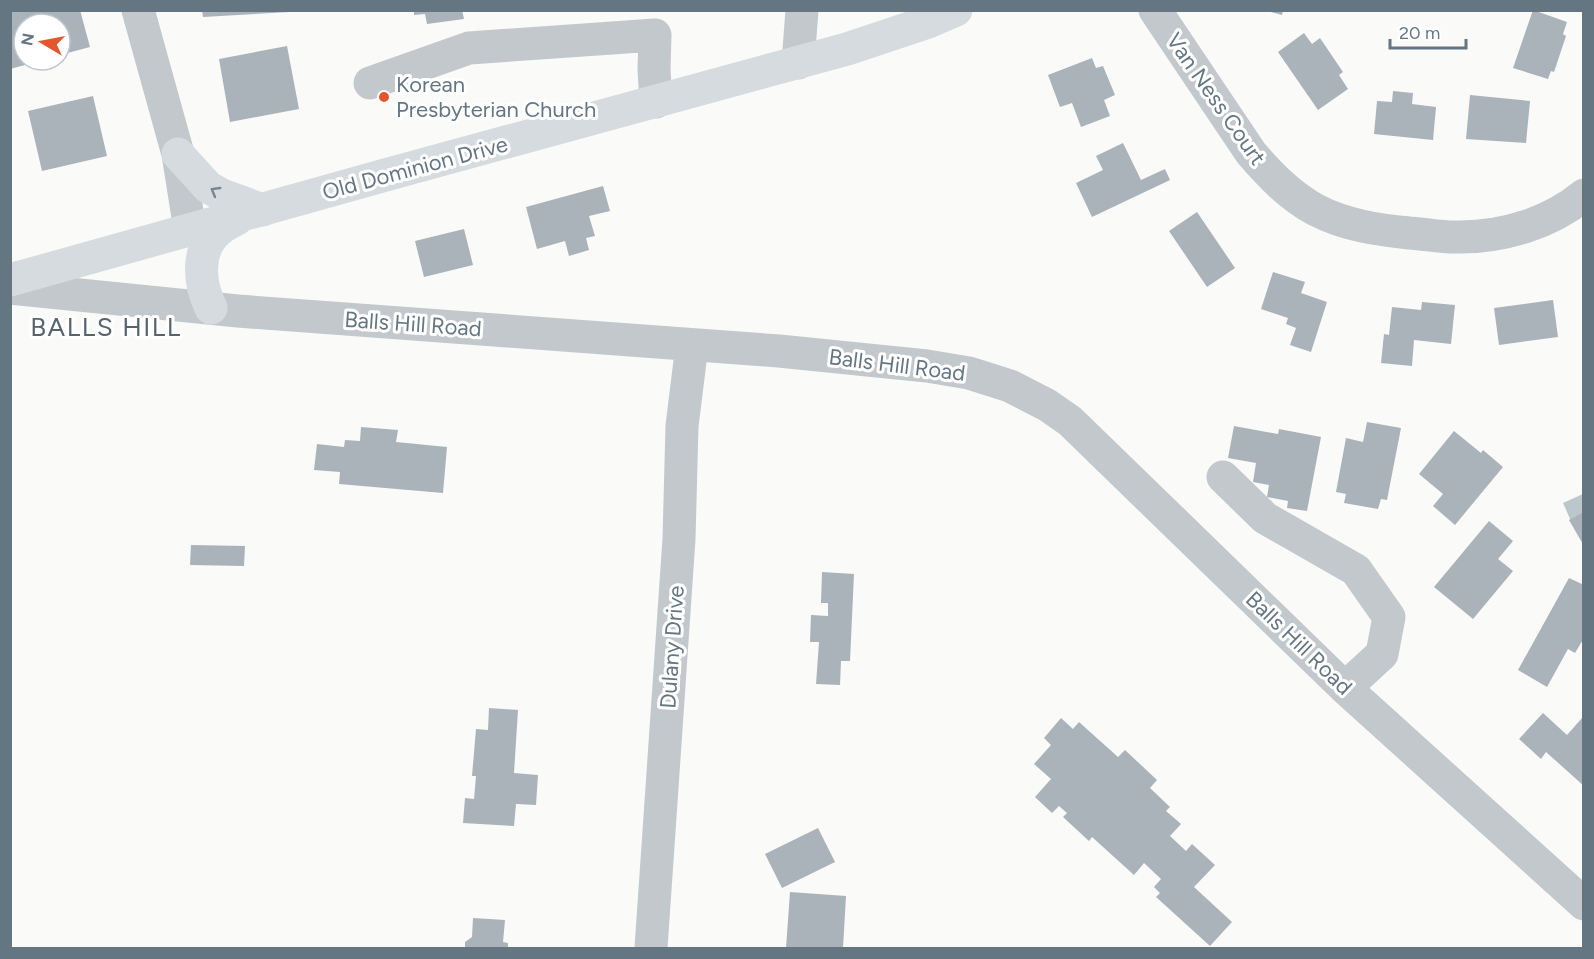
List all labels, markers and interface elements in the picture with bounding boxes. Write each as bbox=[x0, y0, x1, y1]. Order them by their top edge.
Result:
north arrow bbox=[12, 12, 72, 72]
scale bar bbox=[1390, 12, 1466, 50]
text: 20 m bbox=[1399, 22, 1440, 44]
street label: Van Ness Court bbox=[1161, 28, 1271, 170]
text: N bbox=[17, 32, 38, 47]
place label: Korean Presbyterian Church bbox=[396, 71, 596, 123]
marker: Korean Presbyterian Church bbox=[377, 90, 391, 104]
street label: Old Dominion Drive bbox=[319, 130, 511, 206]
one-way arrow bbox=[211, 186, 221, 198]
street label: Balls Hill Road bbox=[344, 306, 482, 342]
district label: BALLS HILL bbox=[30, 311, 182, 343]
street label: Balls Hill Road bbox=[827, 343, 967, 387]
street label: Dulany Drive bbox=[654, 584, 690, 710]
street label: Balls Hill Road bbox=[1240, 586, 1358, 700]

